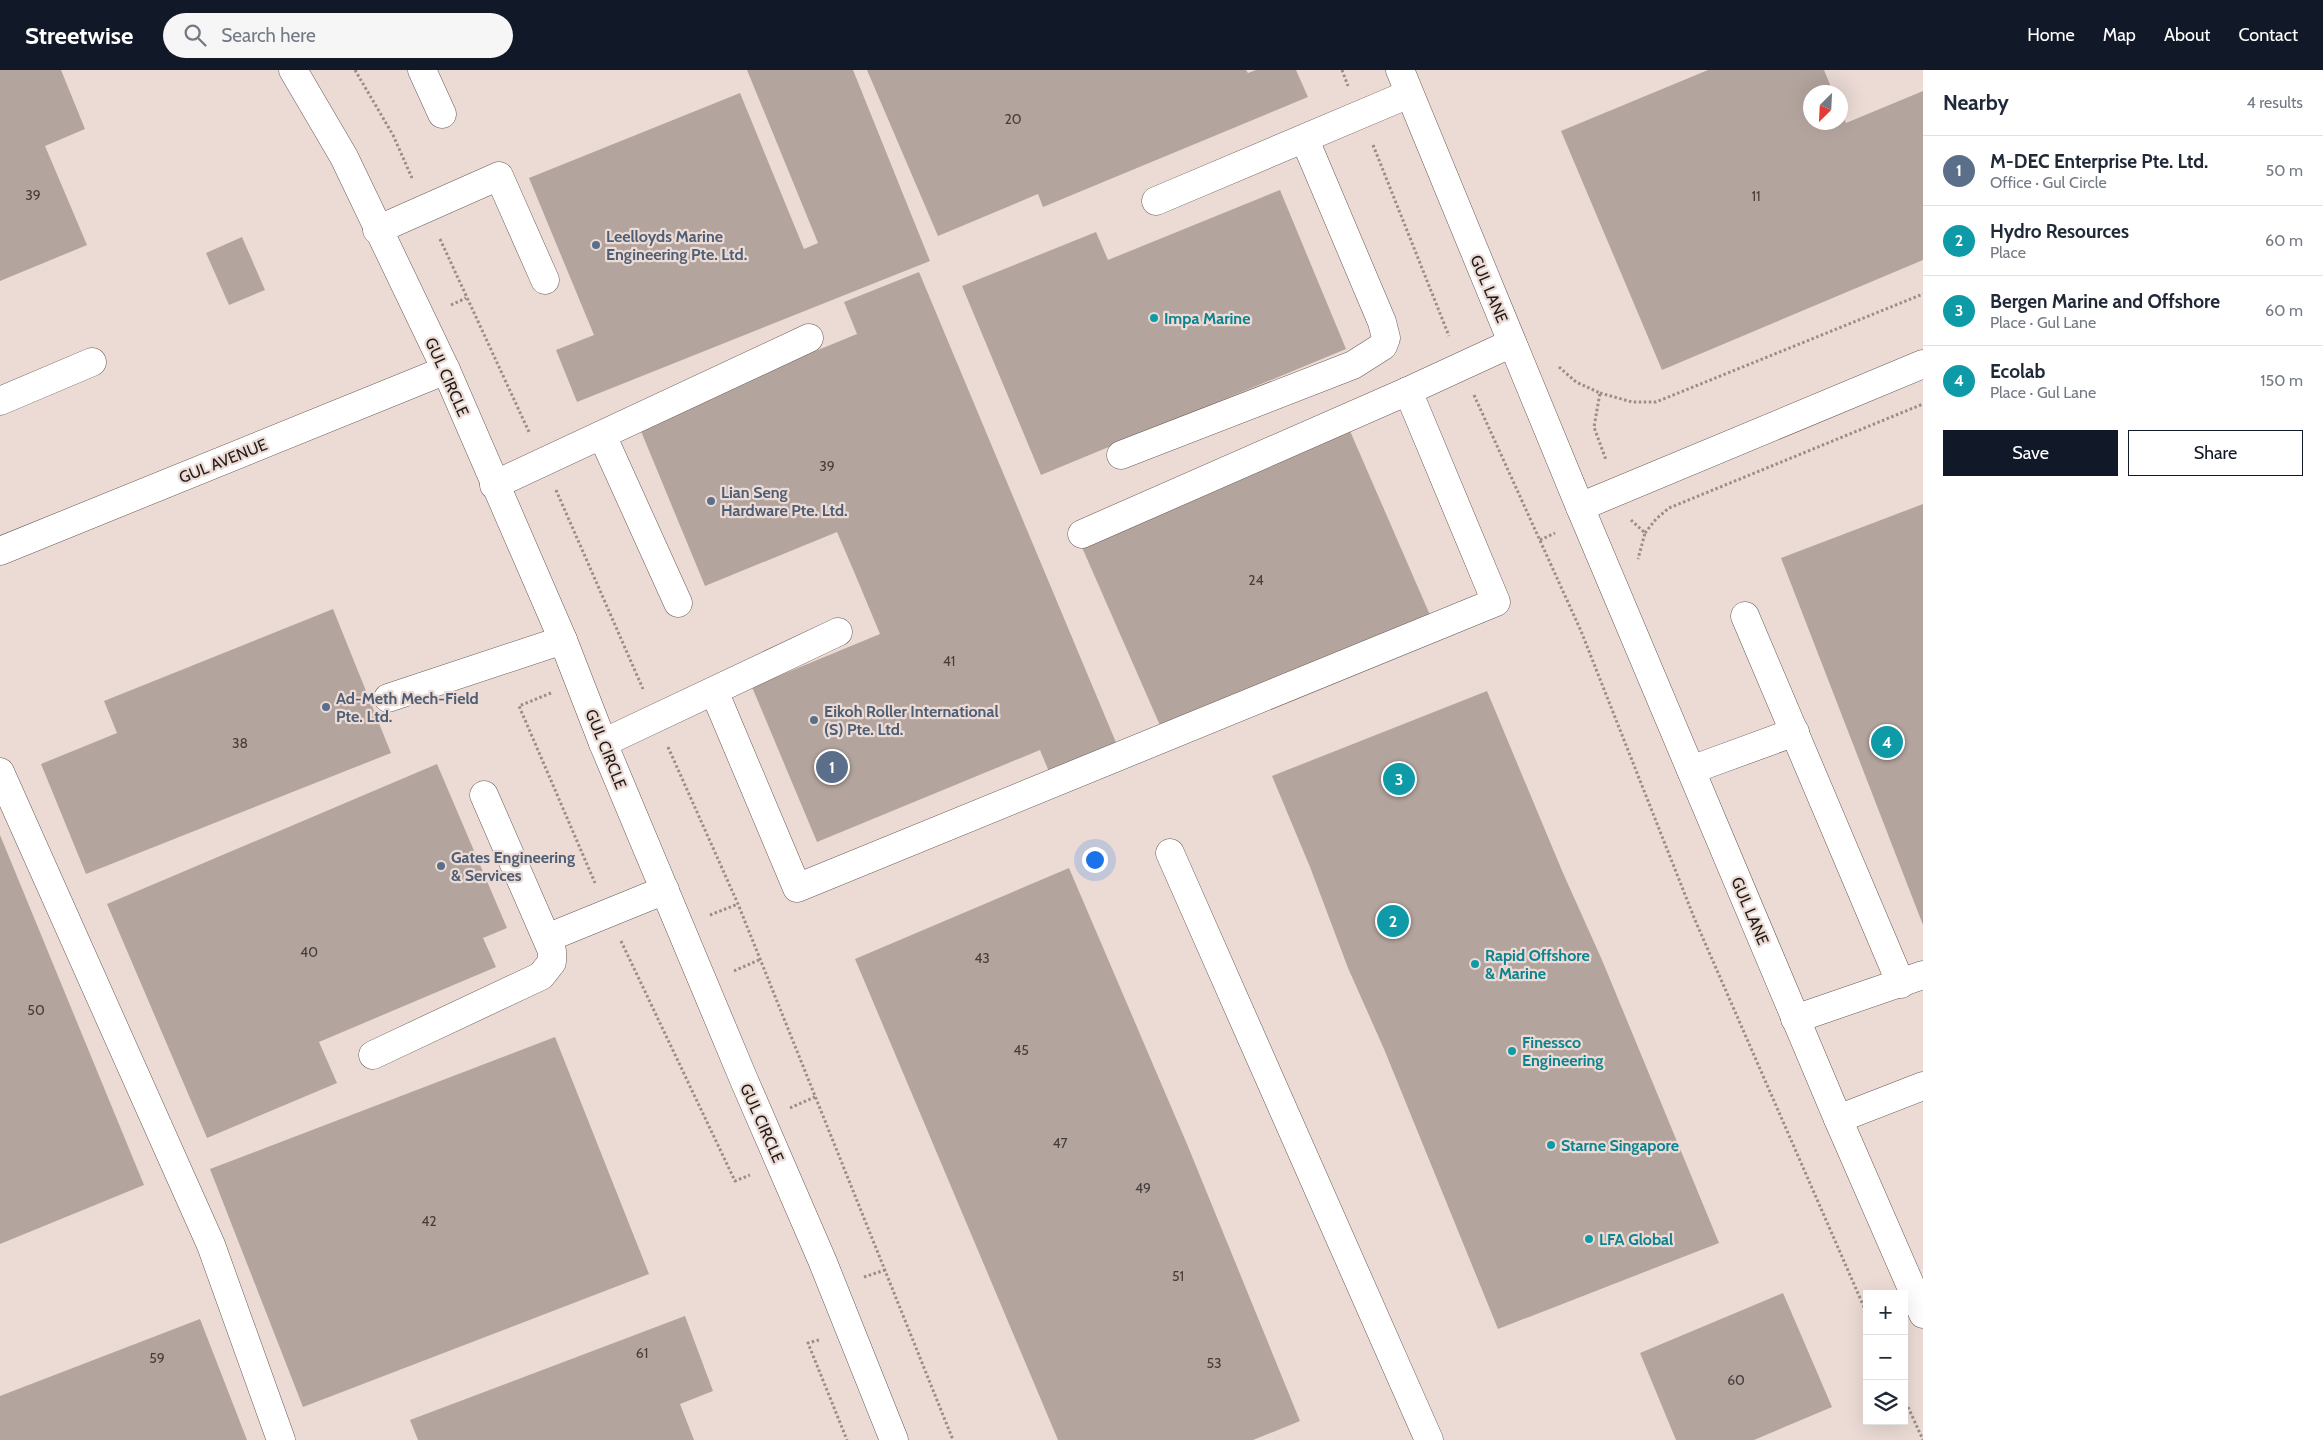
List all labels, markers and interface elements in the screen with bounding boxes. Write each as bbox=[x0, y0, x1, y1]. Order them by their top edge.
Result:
search box bbox=[163, 13, 513, 58]
text: Streetwise bbox=[25, 21, 133, 50]
icon: search bbox=[181, 21, 209, 49]
text: Search here bbox=[221, 24, 316, 47]
text: Home bbox=[2027, 24, 2075, 46]
text: Map bbox=[2103, 24, 2136, 46]
text: About bbox=[2164, 24, 2210, 46]
text: Contact bbox=[2238, 24, 2298, 46]
north arrow bbox=[1803, 85, 1848, 130]
text: Nearby bbox=[1943, 90, 2009, 115]
text: 4 results bbox=[2246, 93, 2303, 112]
house number: 20 bbox=[1004, 110, 1022, 128]
text: M-DEC Enterprise Pte. Ltd. bbox=[1990, 150, 2208, 173]
text: 1 bbox=[1956, 161, 1962, 180]
text: 50 m bbox=[2266, 161, 2303, 180]
text: Office · Gul Circle bbox=[1990, 173, 2107, 192]
house number: 39 bbox=[25, 186, 41, 204]
house number: 11 bbox=[1751, 187, 1761, 205]
text: Hydro Resources bbox=[1990, 220, 2129, 243]
place label: Leelloyds Marine Engineering Pte. Ltd. bbox=[606, 227, 747, 264]
text: 2 bbox=[1955, 231, 1963, 250]
text: 60 m bbox=[2265, 231, 2303, 250]
marker: Leelloyds Marine Engineering Pte. Ltd. bbox=[590, 239, 602, 251]
text: Place bbox=[1990, 243, 2026, 262]
street label: GUL LANE bbox=[1466, 252, 1512, 326]
text: Bergen Marine and Offshore bbox=[1990, 290, 2220, 313]
text: 3 bbox=[1955, 301, 1963, 320]
text: 60 m bbox=[2265, 301, 2303, 320]
place label: Impa Marine bbox=[1164, 309, 1250, 328]
marker: Impa Marine bbox=[1148, 312, 1160, 324]
text: Place · Gul Lane bbox=[1990, 313, 2096, 332]
street label: GUL CIRCLE bbox=[421, 335, 473, 419]
text: Ecolab bbox=[1990, 360, 2045, 383]
text: 4 bbox=[1954, 371, 1964, 390]
text: 150 m bbox=[2260, 371, 2303, 390]
text: Place · Gul Lane bbox=[1990, 383, 2096, 402]
button: Save bbox=[1943, 430, 2118, 476]
button: Share bbox=[2128, 430, 2303, 476]
street label: GUL AVENUE bbox=[176, 435, 270, 487]
house number: 39 bbox=[819, 457, 835, 475]
place label: Lian Seng Hardware Pte. Ltd. bbox=[721, 483, 848, 520]
marker: Lian Seng Hardware Pte. Ltd. bbox=[705, 495, 717, 507]
house number: 24 bbox=[1248, 571, 1264, 589]
house number: 41 bbox=[943, 652, 955, 670]
place label: Ad-Meth Mech-Field Pte. Ltd. bbox=[336, 689, 479, 726]
marker: Ad-Meth Mech-Field Pte. Ltd. bbox=[320, 701, 332, 713]
place label: Eikoh Roller International (S) Pte. Ltd. bbox=[824, 702, 999, 739]
street label: GUL CIRCLE bbox=[581, 706, 631, 792]
marker: Eikoh Roller International (S) Pte. Ltd. bbox=[808, 714, 820, 726]
pin: 4 bbox=[1871, 723, 1903, 761]
house number: 38 bbox=[232, 734, 248, 752]
pin: 1 bbox=[816, 748, 848, 786]
pin: 3 bbox=[1383, 760, 1415, 798]
your location bbox=[1082, 847, 1108, 873]
place label: Gates Engineering & Services bbox=[451, 848, 575, 885]
marker: Gates Engineering & Services bbox=[435, 860, 447, 872]
street label: GUL LANE bbox=[1727, 874, 1773, 948]
pin: 2 bbox=[1377, 902, 1409, 940]
house number: 40 bbox=[300, 943, 318, 961]
place label: Rapid Offshore & Marine bbox=[1485, 946, 1590, 983]
house number: 43 bbox=[974, 949, 990, 967]
marker: Rapid Offshore & Marine bbox=[1469, 958, 1481, 970]
house number: 50 bbox=[27, 1001, 45, 1019]
place label: Finessco Engineering bbox=[1522, 1033, 1603, 1070]
house number: 45 bbox=[1013, 1041, 1029, 1059]
marker: Finessco Engineering bbox=[1506, 1045, 1518, 1057]
street label: GUL CIRCLE bbox=[736, 1081, 788, 1165]
house number: 47 bbox=[1052, 1134, 1068, 1152]
place label: Starne Singapore bbox=[1561, 1136, 1679, 1155]
marker: Starne Singapore bbox=[1545, 1139, 1557, 1151]
house number: 49 bbox=[1135, 1179, 1151, 1197]
house number: 42 bbox=[421, 1212, 437, 1230]
place label: LFA Global bbox=[1599, 1230, 1673, 1249]
marker: LFA Global bbox=[1583, 1233, 1595, 1245]
house number: 51 bbox=[1172, 1267, 1184, 1285]
map controls bbox=[1863, 1290, 1908, 1425]
button: + bbox=[1863, 1290, 1908, 1335]
button: − bbox=[1863, 1335, 1908, 1380]
house number: 61 bbox=[636, 1344, 648, 1362]
house number: 59 bbox=[149, 1349, 165, 1367]
house number: 53 bbox=[1206, 1354, 1222, 1372]
house number: 60 bbox=[1727, 1371, 1745, 1389]
button: layers bbox=[1863, 1380, 1908, 1425]

